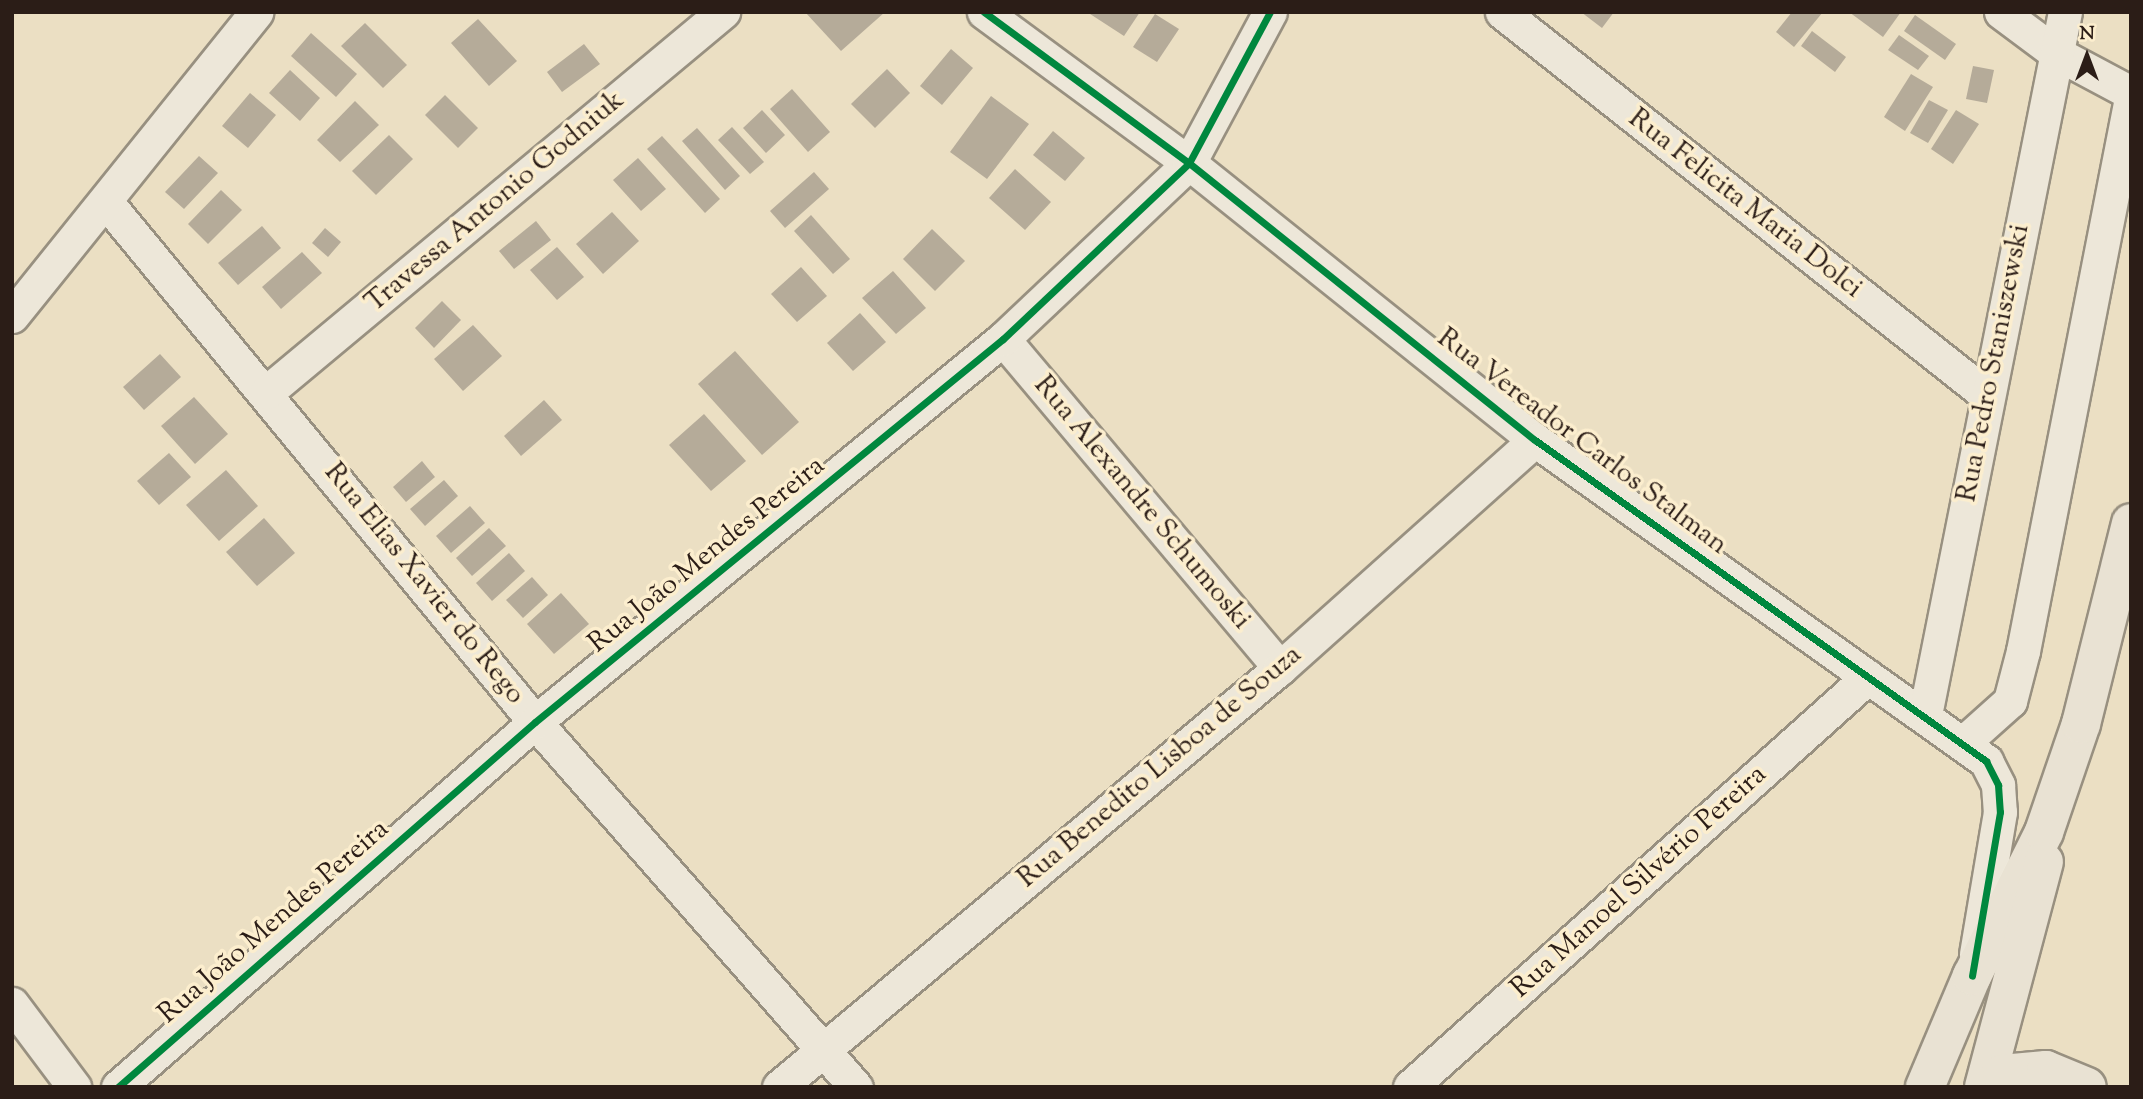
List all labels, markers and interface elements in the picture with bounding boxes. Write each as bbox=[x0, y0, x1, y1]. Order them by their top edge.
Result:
north arrow bbox=[2052, 21, 2122, 91]
text: N bbox=[2079, 21, 2095, 48]
street label: Travessa Antonio Godniuk bbox=[359, 84, 631, 320]
street label: Rua Felicita Maria Dolci bbox=[1621, 102, 1869, 306]
street label: Rua Pedro Staniszewski bbox=[1951, 221, 2037, 505]
street label: Rua Vereador Carlos Stalman bbox=[1430, 322, 1734, 562]
street label: Rua Alexandre Schumoski bbox=[1026, 369, 1258, 637]
street label: Rua João Mendes Pereira bbox=[582, 449, 832, 661]
street label: Rua Elias Xavier do Rego bbox=[316, 457, 532, 711]
street label: Rua Benedito Lisboa de Souza bbox=[1011, 638, 1309, 896]
street label: Rua Manoel Silvério Pereira bbox=[1504, 758, 1774, 1006]
street label: Rua João Mendes Pereira bbox=[152, 813, 396, 1031]

